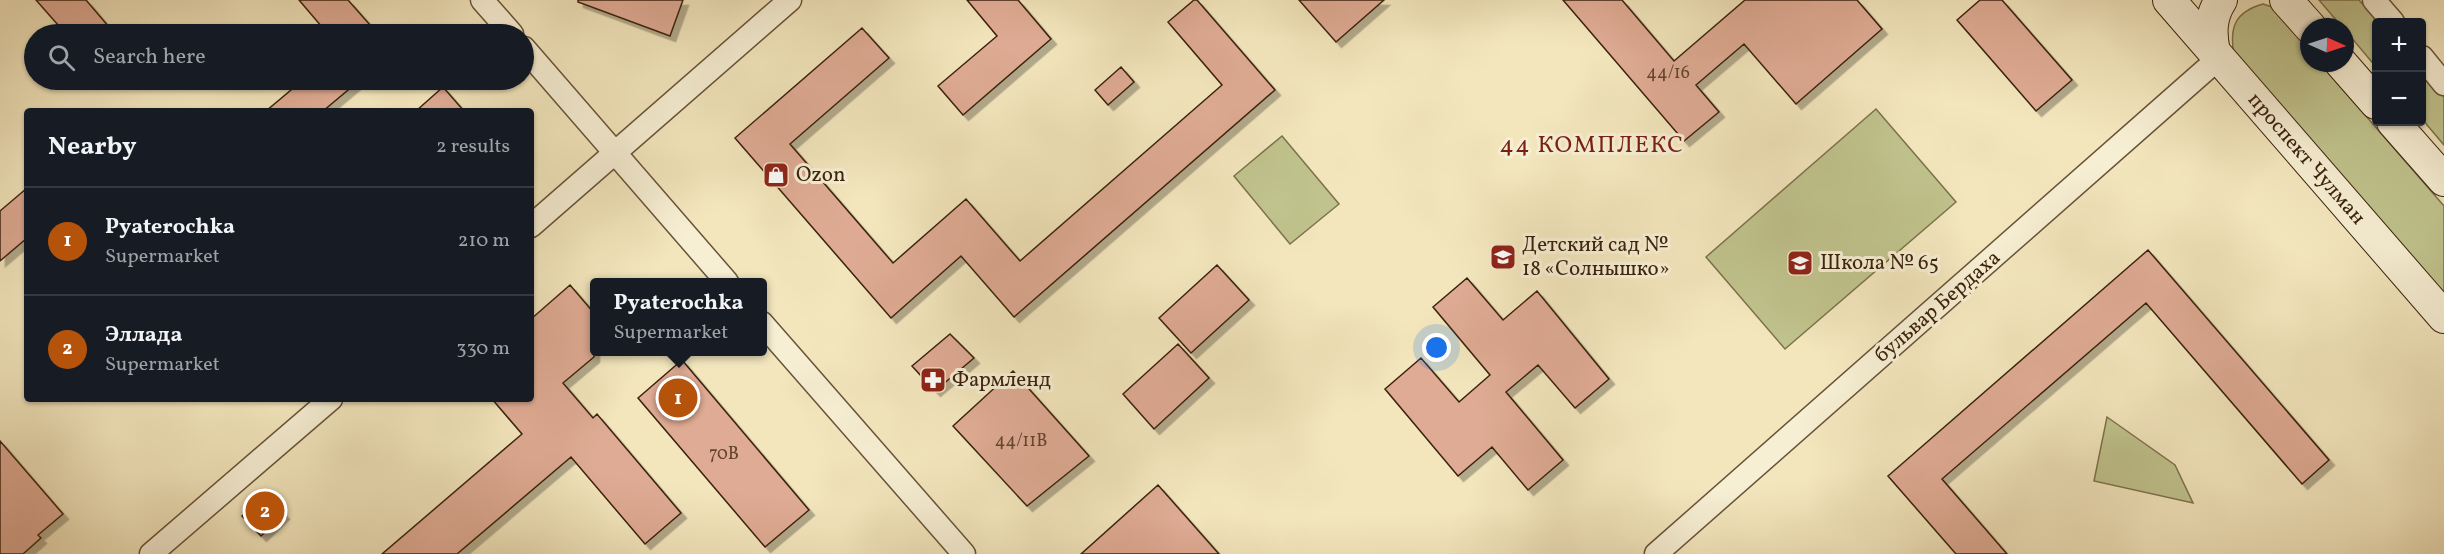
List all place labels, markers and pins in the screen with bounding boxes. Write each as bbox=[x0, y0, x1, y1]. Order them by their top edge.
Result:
shop icon: Ozon bbox=[761, 160, 791, 190]
place label: Ozon bbox=[796, 161, 846, 190]
place label: Детский сад № 18 «Солнышко» bbox=[1522, 231, 1670, 284]
school or university icon: Детский сад № 18 «Солнышко» bbox=[1488, 242, 1518, 272]
school or university icon: Школа № 65 bbox=[1785, 248, 1815, 278]
place label: Школа № 65 bbox=[1820, 249, 1939, 278]
pharmacy icon: Фармленд bbox=[918, 365, 948, 395]
place label: Фармленд bbox=[952, 366, 1051, 395]
pin: 1 bbox=[658, 376, 698, 420]
pin: 2 bbox=[246, 488, 284, 534]

